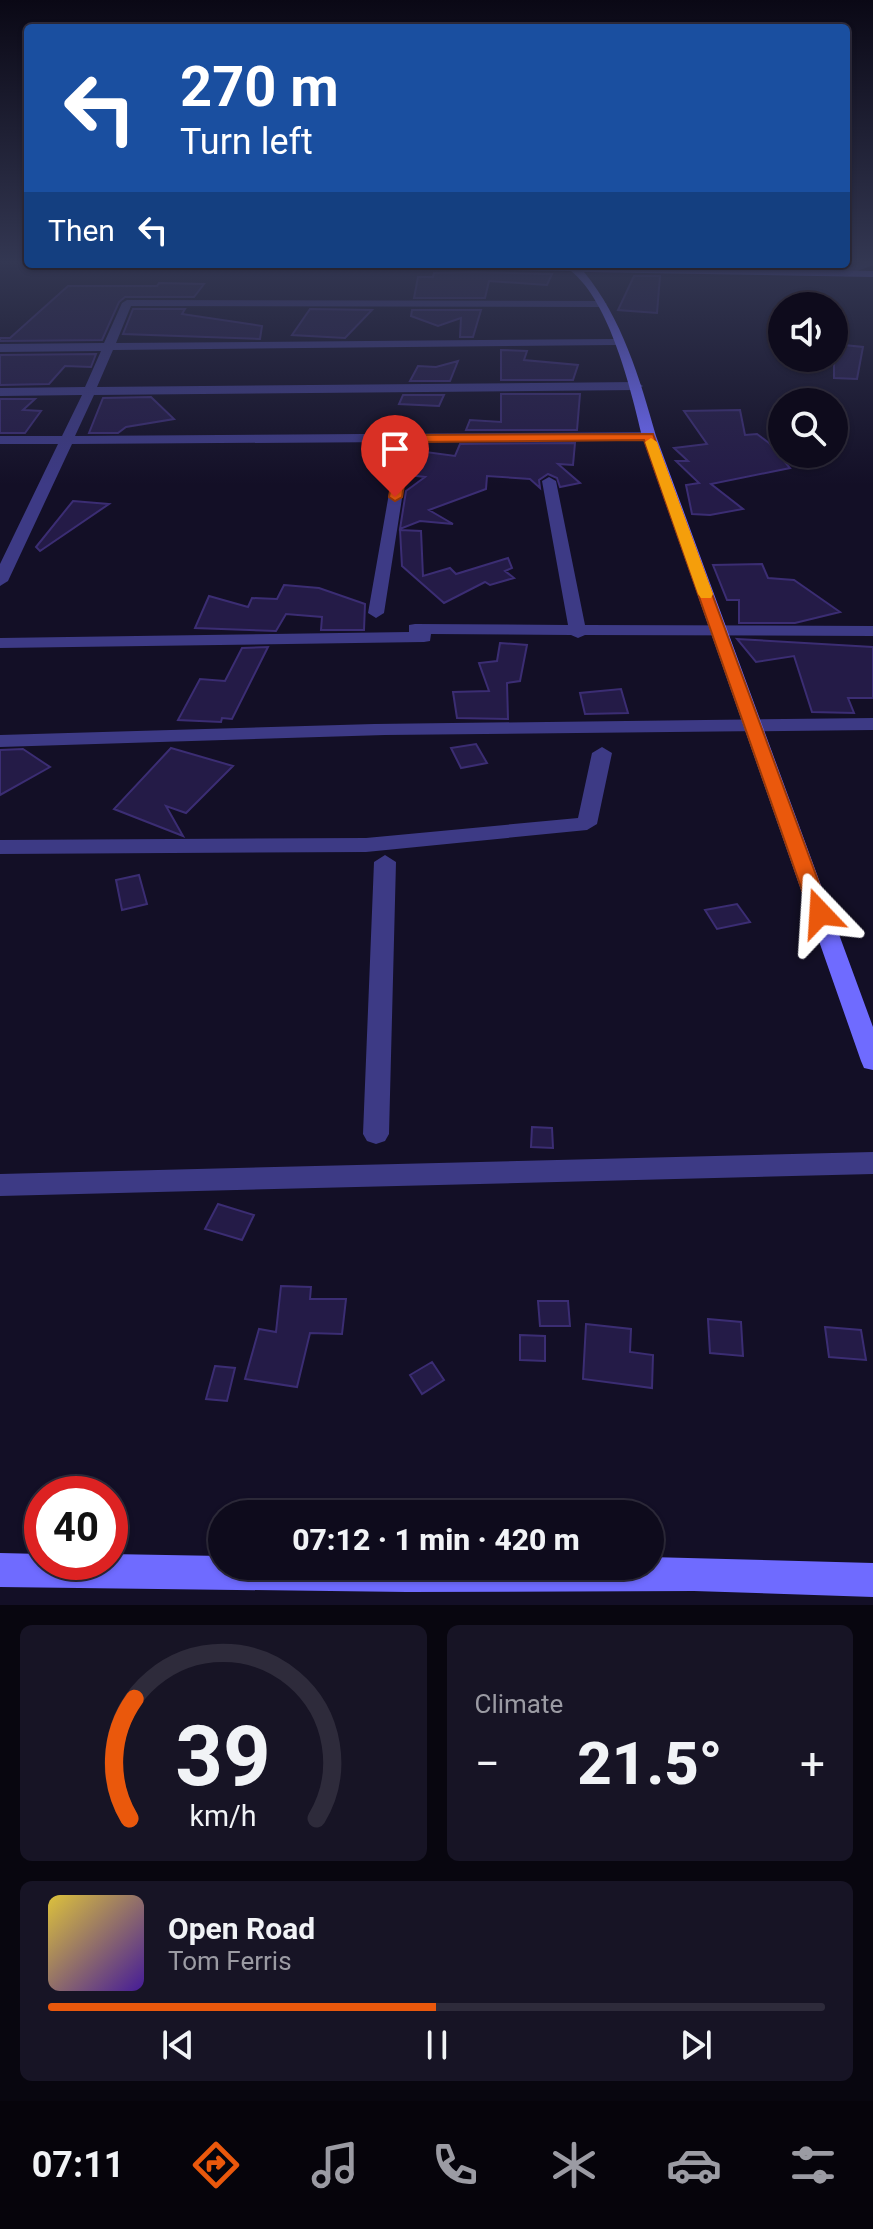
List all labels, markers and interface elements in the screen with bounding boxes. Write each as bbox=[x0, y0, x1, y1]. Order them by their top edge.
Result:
text: 270 m bbox=[180, 54, 339, 120]
icon: left bbox=[48, 56, 152, 160]
text: Turn left bbox=[180, 121, 313, 163]
icon: left bbox=[131, 208, 175, 252]
text: Then bbox=[48, 213, 115, 248]
map controls bbox=[768, 292, 848, 468]
button: sound bbox=[768, 292, 848, 372]
button: search bbox=[768, 388, 848, 468]
pin bbox=[361, 415, 429, 497]
icon: arrive bbox=[373, 427, 417, 471]
position arrow bbox=[778, 871, 862, 955]
speed limit sign: 40 bbox=[24, 1476, 128, 1580]
text: 07:12 · 1 min · 420 m bbox=[292, 1522, 580, 1557]
text: Climate bbox=[475, 1689, 563, 1719]
text: 39 bbox=[176, 1708, 271, 1805]
text: 21.5° bbox=[577, 1728, 722, 1799]
text: − bbox=[475, 1738, 500, 1790]
text: + bbox=[800, 1738, 825, 1790]
text: km/h bbox=[190, 1799, 257, 1833]
text: Open Road bbox=[168, 1911, 315, 1946]
text: Tom Ferris bbox=[168, 1946, 292, 1976]
icon: previous bbox=[156, 2023, 200, 2067]
icon: pause bbox=[415, 2023, 459, 2067]
icon: next bbox=[674, 2023, 718, 2067]
icon: directions bbox=[188, 2137, 244, 2193]
icon: music bbox=[307, 2137, 363, 2193]
icon: phone bbox=[427, 2137, 483, 2193]
icon: climate bbox=[546, 2137, 602, 2193]
icon: car bbox=[666, 2137, 722, 2193]
icon: filters bbox=[785, 2137, 841, 2193]
text: 07:11 bbox=[32, 2144, 124, 2186]

